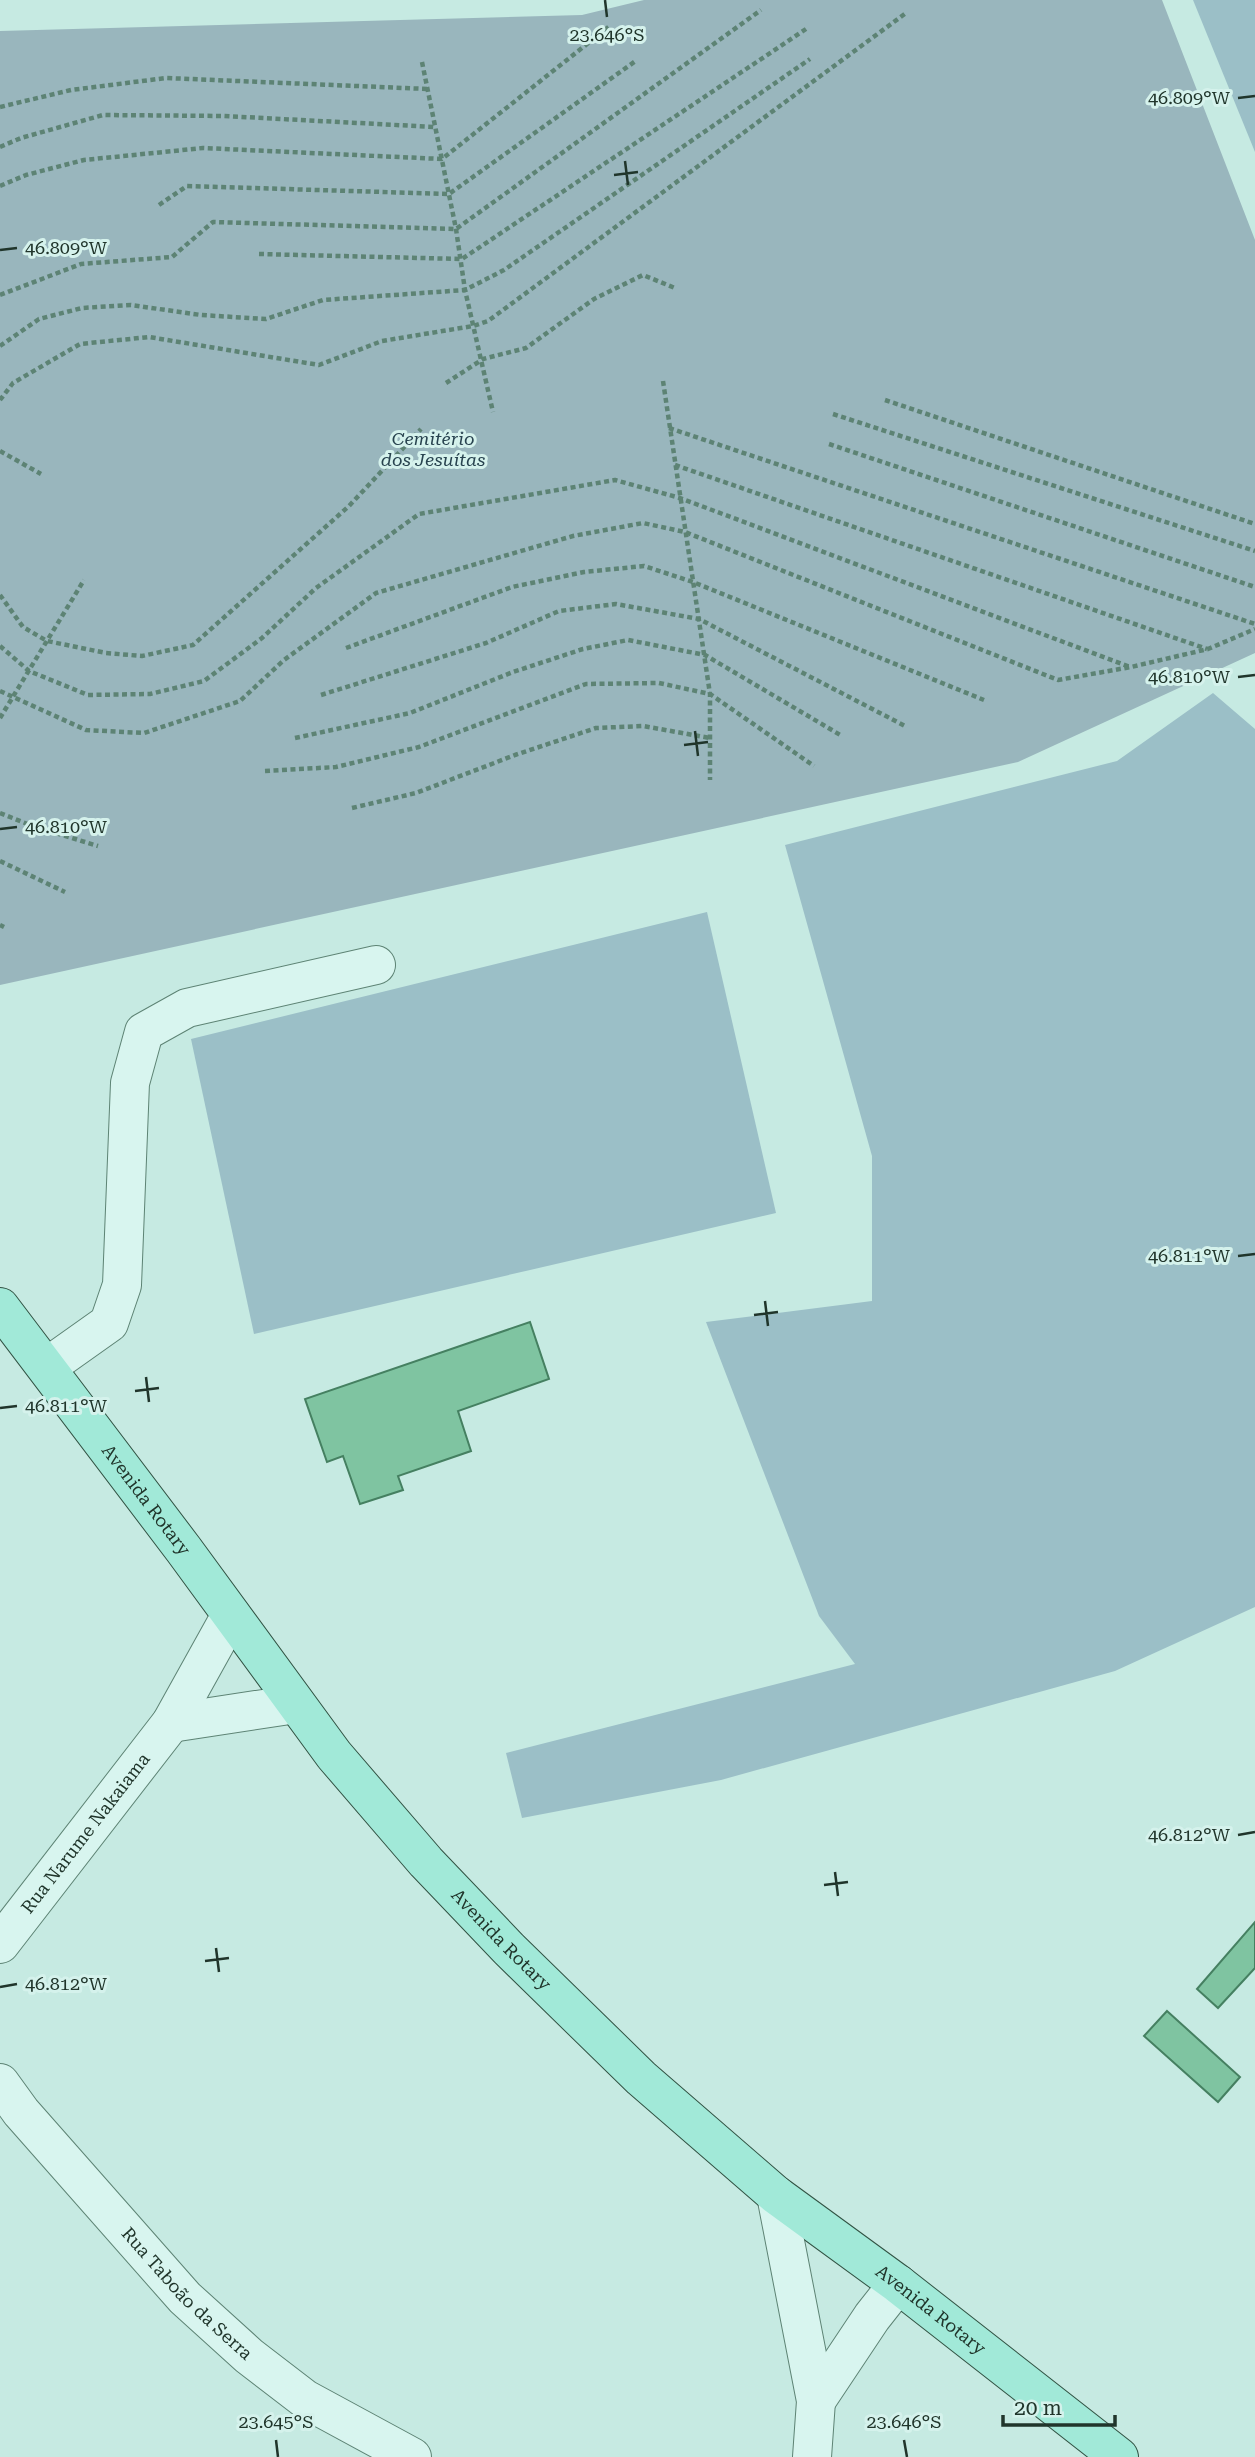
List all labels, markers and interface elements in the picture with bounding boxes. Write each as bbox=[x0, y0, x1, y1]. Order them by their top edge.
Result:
text: 23.646°S bbox=[570, 24, 645, 45]
text: 46.809°W bbox=[1148, 87, 1231, 108]
text: 46.809°W bbox=[25, 237, 108, 258]
park label: Cemitério dos Jesuítas bbox=[381, 428, 485, 470]
text: 46.810°W bbox=[1148, 666, 1231, 687]
text: 46.810°W bbox=[25, 816, 108, 837]
text: 46.811°W bbox=[1148, 1245, 1231, 1266]
text: 46.811°W bbox=[25, 1395, 108, 1416]
street label: Avenida Rotary bbox=[98, 1440, 195, 1559]
street label: Rua Narume Nakaiama bbox=[17, 1748, 154, 1917]
text: 46.812°W bbox=[1148, 1824, 1231, 1845]
street label: Avenida Rotary bbox=[447, 1884, 556, 1994]
text: 46.812°W bbox=[25, 1973, 108, 1994]
street label: Rua Taboão da Serra bbox=[118, 2223, 257, 2364]
street label: Avenida Rotary bbox=[872, 2260, 990, 2359]
scale bar bbox=[1003, 2384, 1115, 2428]
text: 20 m bbox=[1014, 2396, 1062, 2420]
text: 23.645°S bbox=[239, 2411, 314, 2432]
text: 23.646°S bbox=[867, 2411, 942, 2432]

